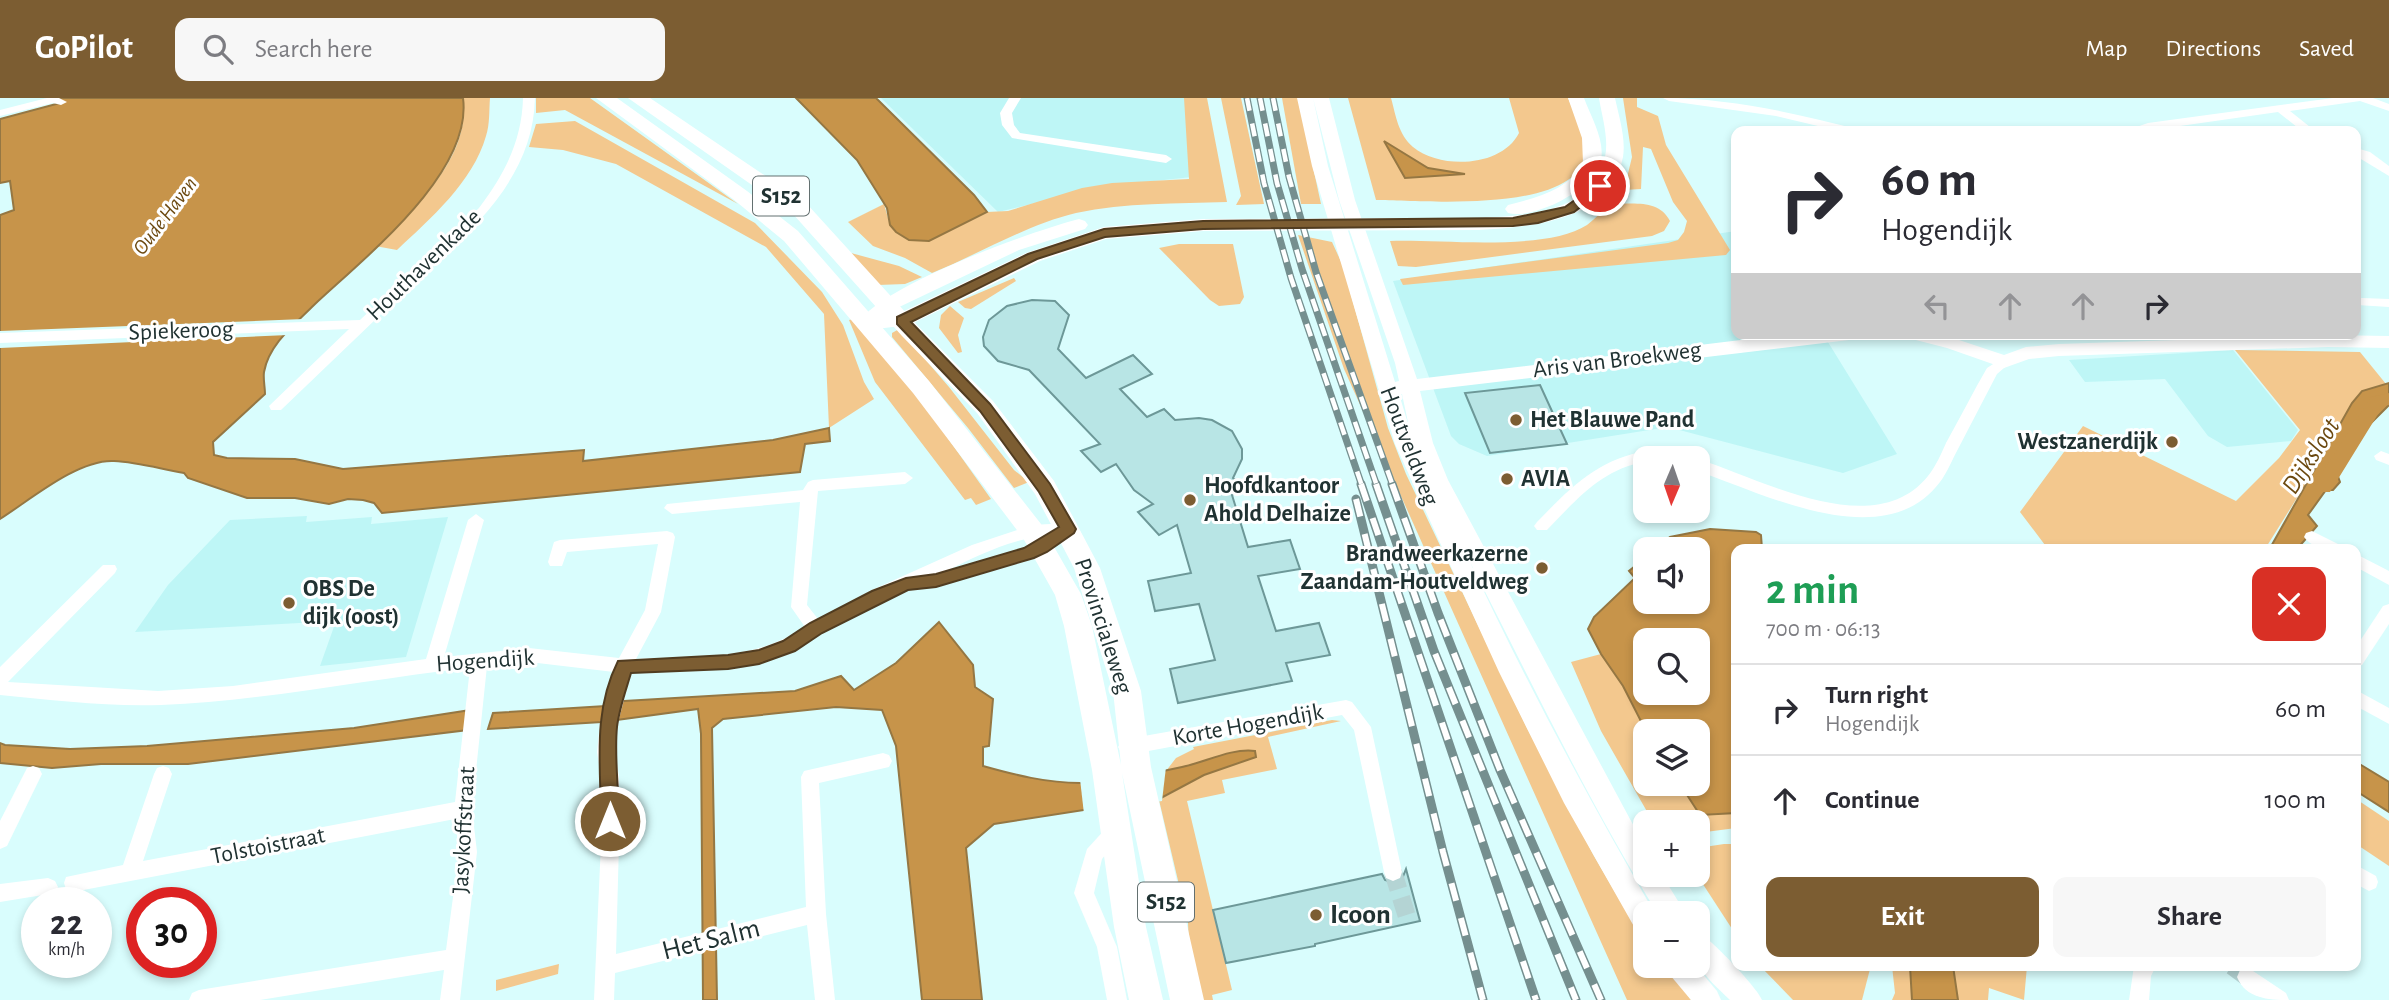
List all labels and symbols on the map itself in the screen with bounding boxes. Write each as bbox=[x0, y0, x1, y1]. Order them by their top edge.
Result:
pin bbox=[1570, 156, 1630, 216]
water label: Oude Haven bbox=[129, 173, 201, 259]
road number: S152 bbox=[753, 176, 809, 216]
street label: Houthavenkade bbox=[362, 205, 486, 325]
street label: Spiekeroog bbox=[128, 317, 234, 345]
street label: Aris van Broekweg bbox=[1531, 338, 1703, 382]
street label: Houtveldweg bbox=[1375, 383, 1443, 509]
place label: Het Blauwe Pand bbox=[1530, 408, 1695, 432]
marker: Het Blauwe Pand bbox=[1508, 412, 1524, 428]
water label: Dijksloot bbox=[2277, 413, 2345, 499]
place label: Westzanerdijk bbox=[2017, 430, 2158, 454]
marker: Westzanerdijk bbox=[2164, 434, 2180, 450]
north arrow bbox=[1633, 446, 1710, 523]
place label: AVIA bbox=[1521, 467, 1571, 491]
marker: AVIA bbox=[1499, 471, 1515, 487]
place label: Hoofdkantoor Ahold Delhaize bbox=[1204, 474, 1351, 526]
marker: Hoofdkantoor Ahold Delhaize bbox=[1182, 492, 1198, 508]
place label: Brandweerkazerne Zaandam-Houtveldweg bbox=[1300, 542, 1529, 594]
street label: Provincialeweg bbox=[1070, 555, 1136, 697]
marker: Brandweerkazerne Zaandam-Houtveldweg bbox=[1534, 560, 1550, 576]
place label: OBS De dijk (oost) bbox=[303, 577, 400, 629]
marker: OBS De dijk (oost) bbox=[281, 595, 297, 611]
street label: Hogendijk bbox=[435, 646, 535, 676]
street label: Korte Hogendijk bbox=[1171, 700, 1325, 750]
street label: Jasykoffstraat bbox=[449, 765, 479, 894]
position arrow bbox=[573, 784, 647, 858]
street label: Tolstoistraat bbox=[209, 823, 327, 869]
road number: S152 bbox=[1138, 882, 1194, 922]
speed limit sign: 30 bbox=[126, 887, 217, 978]
place label: Icoon bbox=[1330, 901, 1391, 929]
marker: Icoon bbox=[1308, 907, 1324, 923]
street label: Het Salm bbox=[659, 914, 763, 966]

